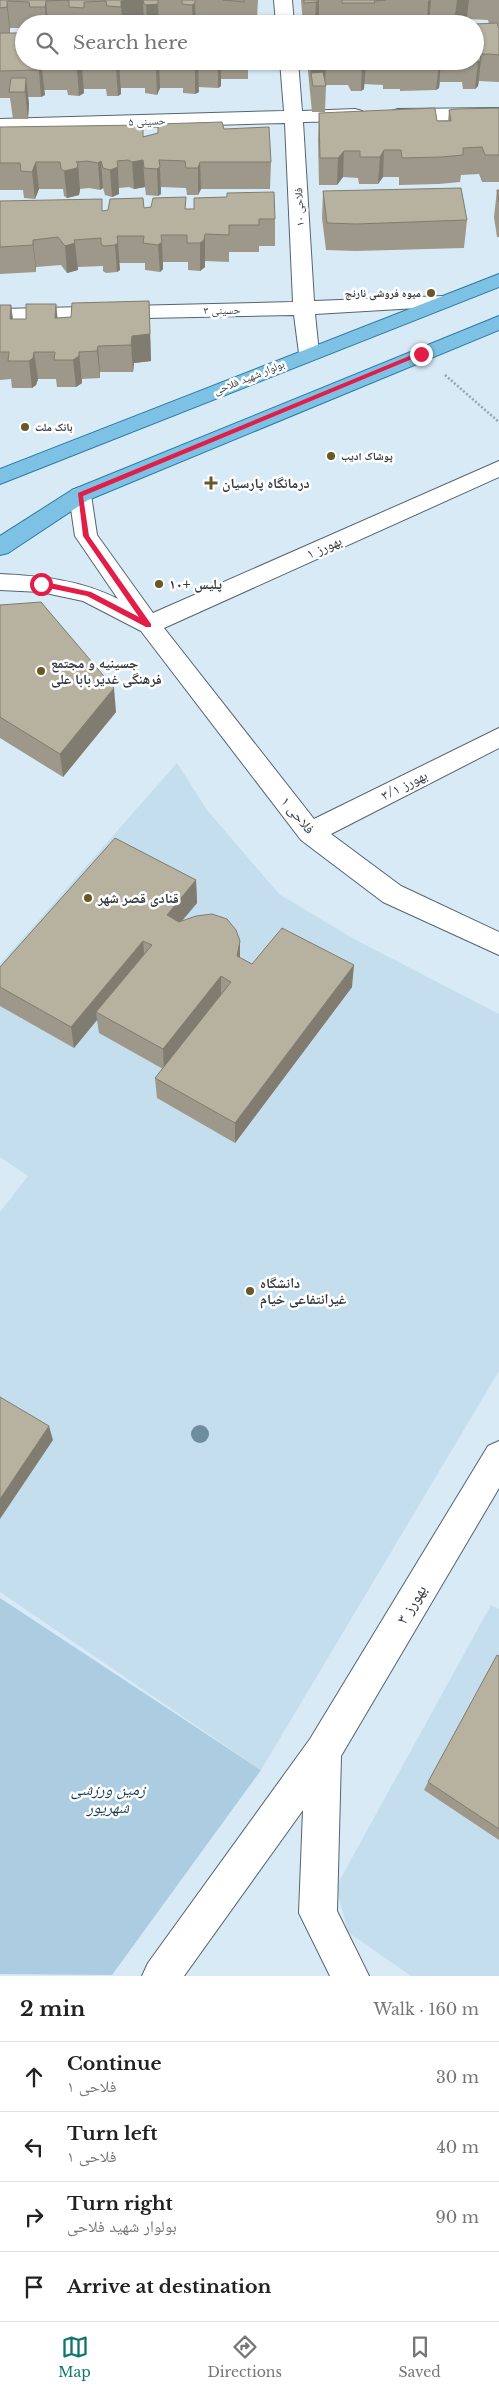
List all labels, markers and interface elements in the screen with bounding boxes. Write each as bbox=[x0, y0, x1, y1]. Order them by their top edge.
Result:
search box bbox=[15, 15, 484, 70]
icon: search bbox=[33, 29, 61, 57]
text: Search here bbox=[73, 31, 188, 54]
street label: حسینی ۵ bbox=[128, 113, 166, 129]
street label: فلاحی ۱۰ bbox=[291, 187, 307, 227]
place label: میوه فروشی نارنج bbox=[345, 286, 421, 301]
marker: میوه فروشی نارنج bbox=[425, 287, 437, 299]
street label: حسینی ۳ bbox=[203, 303, 241, 317]
route end bbox=[410, 343, 433, 366]
street label: بولوار شهید فلاحی bbox=[211, 356, 287, 398]
place label: بانک ملت bbox=[35, 420, 72, 434]
marker: بانک ملت bbox=[19, 421, 31, 433]
place label: پوشاک ادیب bbox=[341, 449, 393, 463]
marker: پوشاک ادیب bbox=[325, 450, 337, 462]
place label: درمانگاه پارسیان bbox=[222, 474, 310, 492]
marker: درمانگاه پارسیان bbox=[204, 476, 218, 490]
street label: بهورز ۱ bbox=[304, 531, 345, 563]
route start bbox=[30, 573, 53, 596]
place label: پلیس +۱۰ bbox=[169, 575, 222, 593]
marker: پلیس +۱۰ bbox=[153, 578, 165, 590]
place label: جسینیه و مجتمع فرهنگی غدیر بابا علی bbox=[51, 654, 162, 688]
marker: جسینیه و مجتمع فرهنگی غدیر بابا علی bbox=[35, 665, 47, 677]
street label: بهورز ۳/۱ bbox=[378, 766, 430, 804]
street label: فلاحی ۱ bbox=[277, 793, 319, 837]
place label: قنادی قصر شهر bbox=[97, 889, 179, 907]
marker: قنادی قصر شهر bbox=[82, 892, 94, 904]
place label: دانشگاه غیرانتفاعی خیام bbox=[260, 1274, 346, 1309]
marker: دانشگاه غیرانتفاعی خیام bbox=[244, 1285, 256, 1297]
street label: بهورز ۳ bbox=[392, 1581, 430, 1627]
park label: زمین ورزشی شهریور bbox=[71, 1779, 147, 1817]
text: 2 min bbox=[20, 1996, 85, 2022]
text: Walk · 160 m bbox=[374, 1999, 479, 2019]
text: Continue bbox=[67, 2052, 162, 2075]
icon: ahead bbox=[20, 2063, 48, 2091]
text: 30 m bbox=[436, 2067, 479, 2087]
text: فلاحی ۱ bbox=[67, 2076, 116, 2096]
text: Turn left bbox=[67, 2122, 158, 2145]
icon: left bbox=[20, 2133, 48, 2161]
text: 40 m bbox=[436, 2137, 479, 2157]
text: فلاحی ۱ bbox=[67, 2146, 116, 2166]
text: Turn right bbox=[67, 2192, 173, 2215]
icon: right bbox=[20, 2203, 48, 2231]
text: 90 m bbox=[436, 2207, 479, 2227]
text: بولوار شهید فلاحی bbox=[67, 2216, 177, 2236]
icon: arrive bbox=[20, 2273, 48, 2301]
text: Arrive at destination bbox=[67, 2275, 271, 2298]
tab: Map bbox=[58, 2333, 91, 2381]
tab: Directions bbox=[207, 2333, 282, 2381]
tab: Saved bbox=[398, 2333, 441, 2381]

